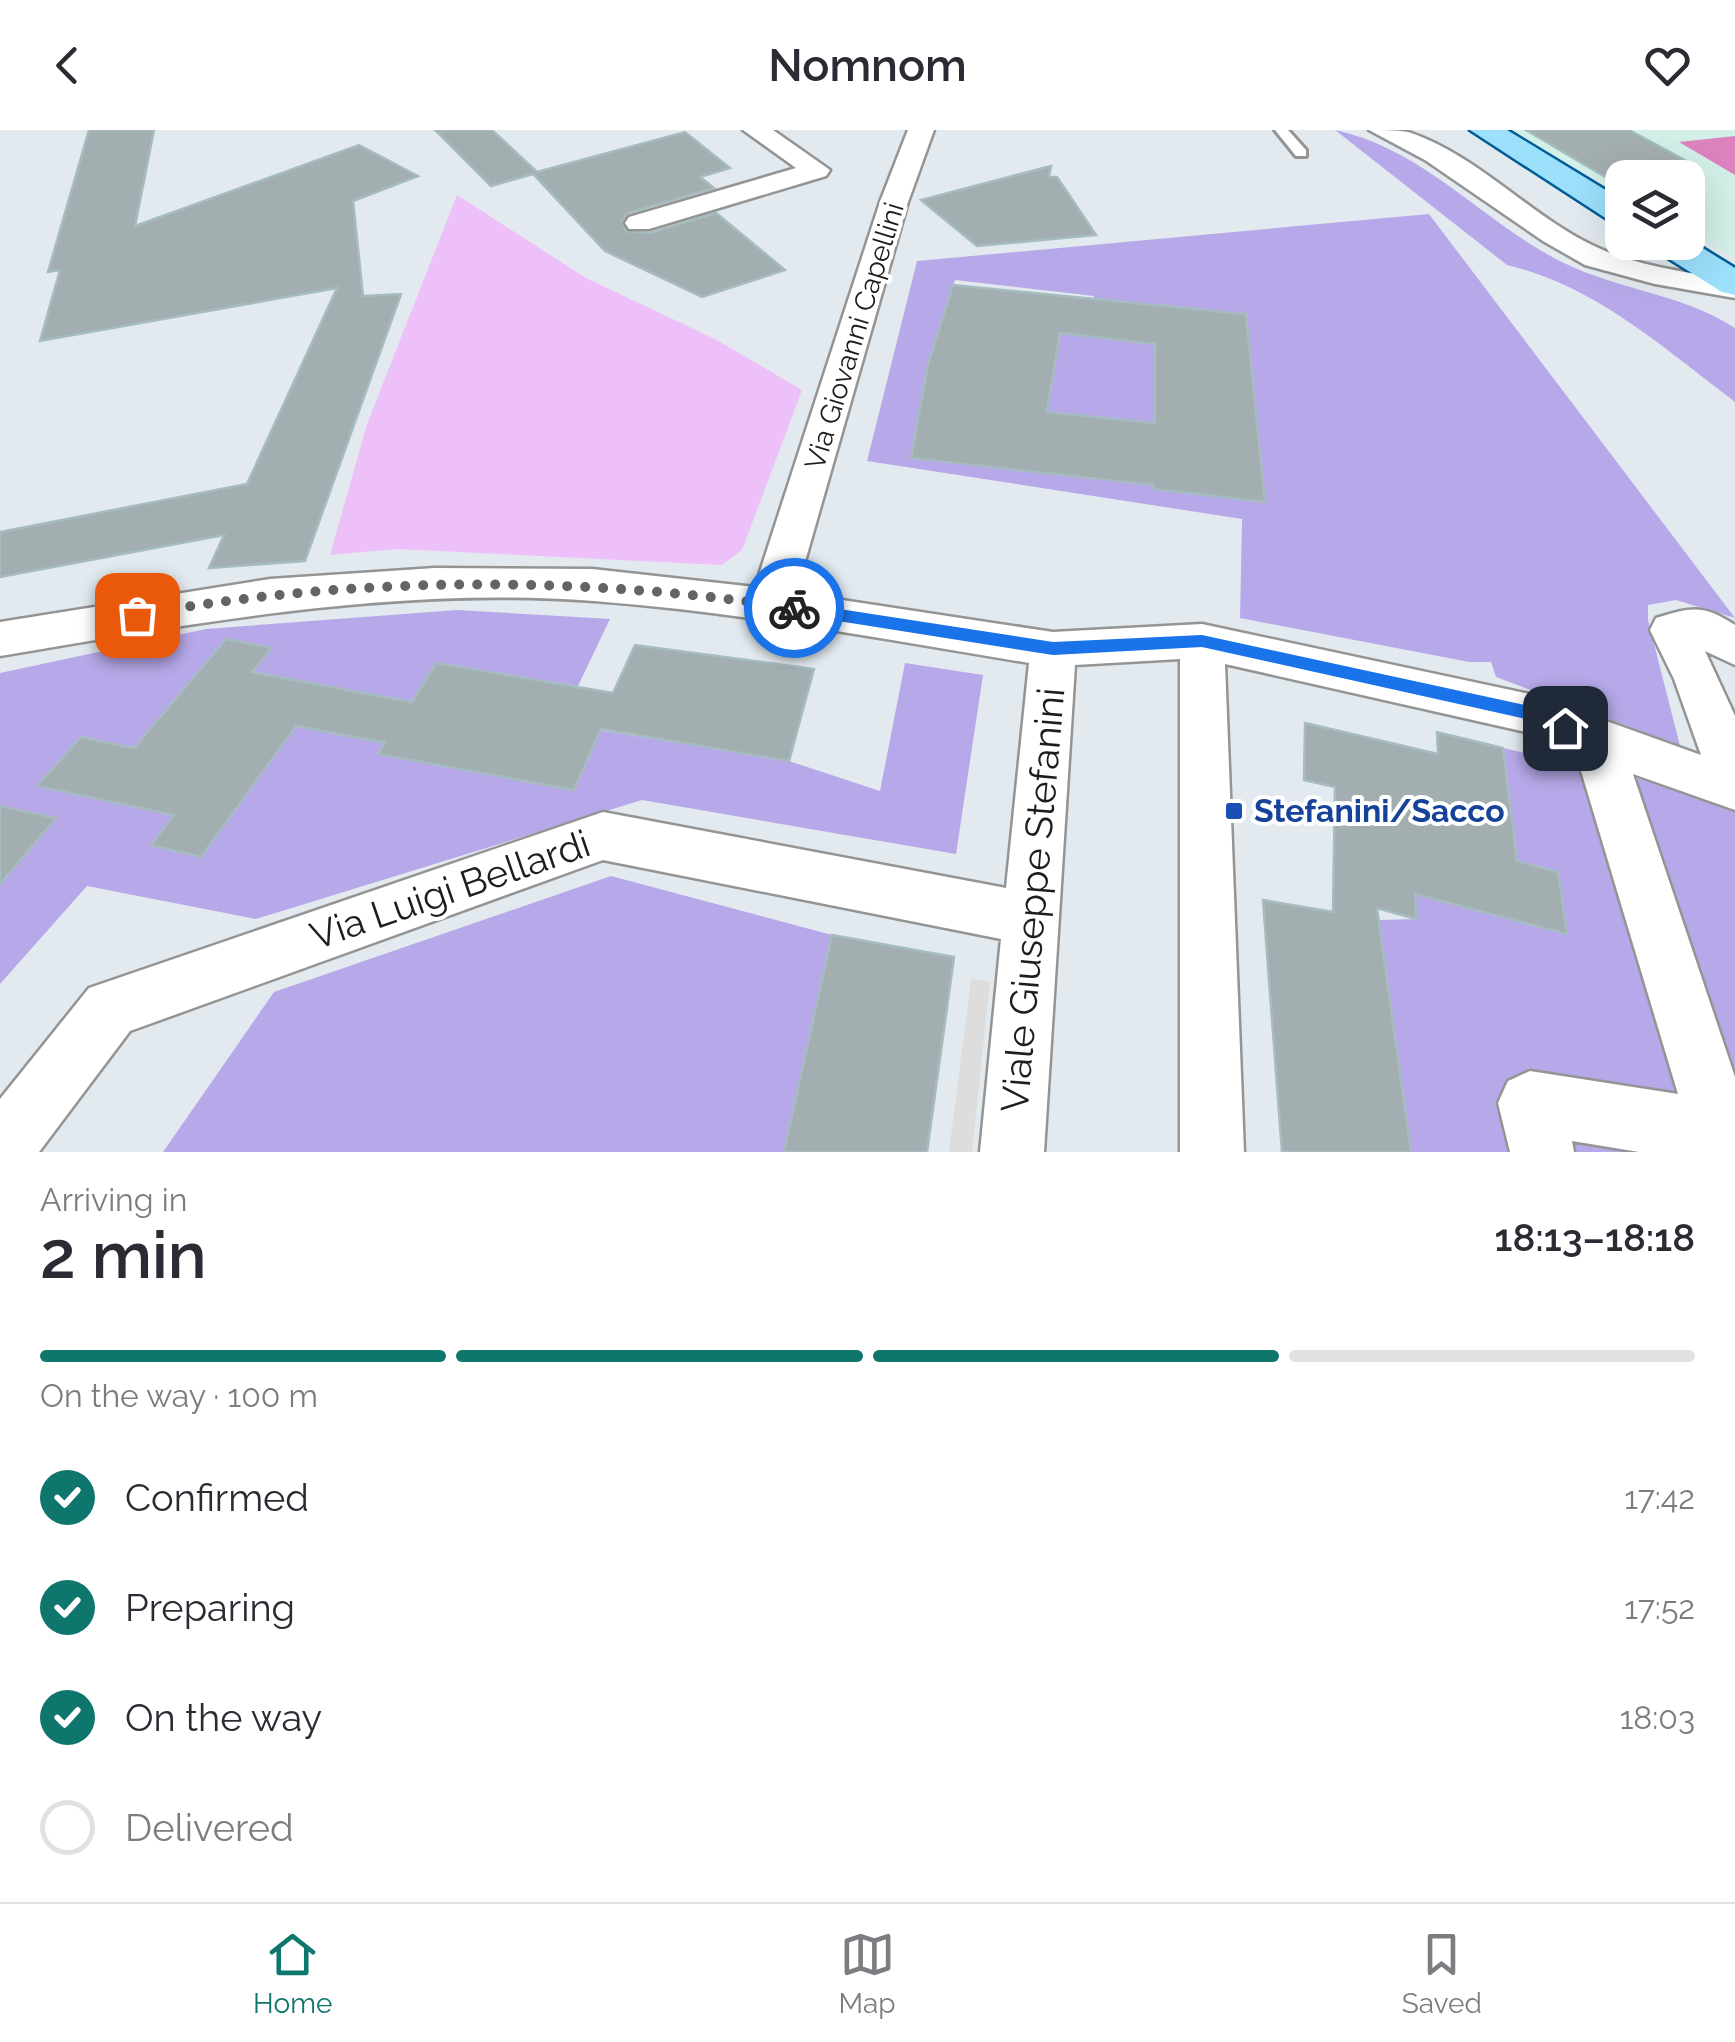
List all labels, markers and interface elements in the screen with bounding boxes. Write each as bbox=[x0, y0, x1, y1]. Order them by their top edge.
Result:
icon: back bbox=[40, 38, 95, 93]
icon: heart bbox=[1640, 38, 1695, 93]
text: Nomnom bbox=[768, 39, 967, 92]
map controls bbox=[1605, 160, 1705, 260]
button: layers bbox=[1605, 160, 1705, 260]
street label: Via Giovanni Capellini bbox=[798, 199, 911, 474]
courier bbox=[744, 558, 844, 658]
pin bbox=[95, 573, 180, 658]
icon: bike bbox=[767, 581, 822, 636]
icon: bag bbox=[110, 588, 165, 643]
street label: Viale Giuseppe Stefanini bbox=[992, 686, 1073, 1114]
pin bbox=[1523, 686, 1608, 771]
icon: home bbox=[1538, 701, 1593, 756]
place label: Stefanini/Sacco bbox=[1254, 792, 1505, 829]
marker: Stefanini/Sacco bbox=[1223, 800, 1245, 822]
street label: Via Luigi Bellardi bbox=[304, 821, 596, 958]
text: Arriving in bbox=[40, 1181, 187, 1218]
text: 18:13–18:18 bbox=[1495, 1215, 1695, 1260]
text: 2 min bbox=[40, 1217, 207, 1293]
text: On the way · 100 m bbox=[40, 1377, 318, 1414]
icon: check bbox=[40, 1470, 95, 1525]
text: Confirmed bbox=[125, 1475, 309, 1520]
text: 17:42 bbox=[1624, 1479, 1695, 1516]
icon: check bbox=[40, 1580, 95, 1635]
text: Preparing bbox=[125, 1585, 295, 1630]
text: 17:52 bbox=[1624, 1589, 1695, 1626]
icon: check bbox=[40, 1690, 95, 1745]
text: On the way bbox=[125, 1695, 322, 1740]
text: 18:03 bbox=[1620, 1699, 1695, 1736]
text: Delivered bbox=[125, 1805, 294, 1850]
tab: Home bbox=[253, 1927, 332, 2020]
tab: Map bbox=[839, 1927, 896, 2020]
tab: Saved bbox=[1402, 1927, 1482, 2020]

